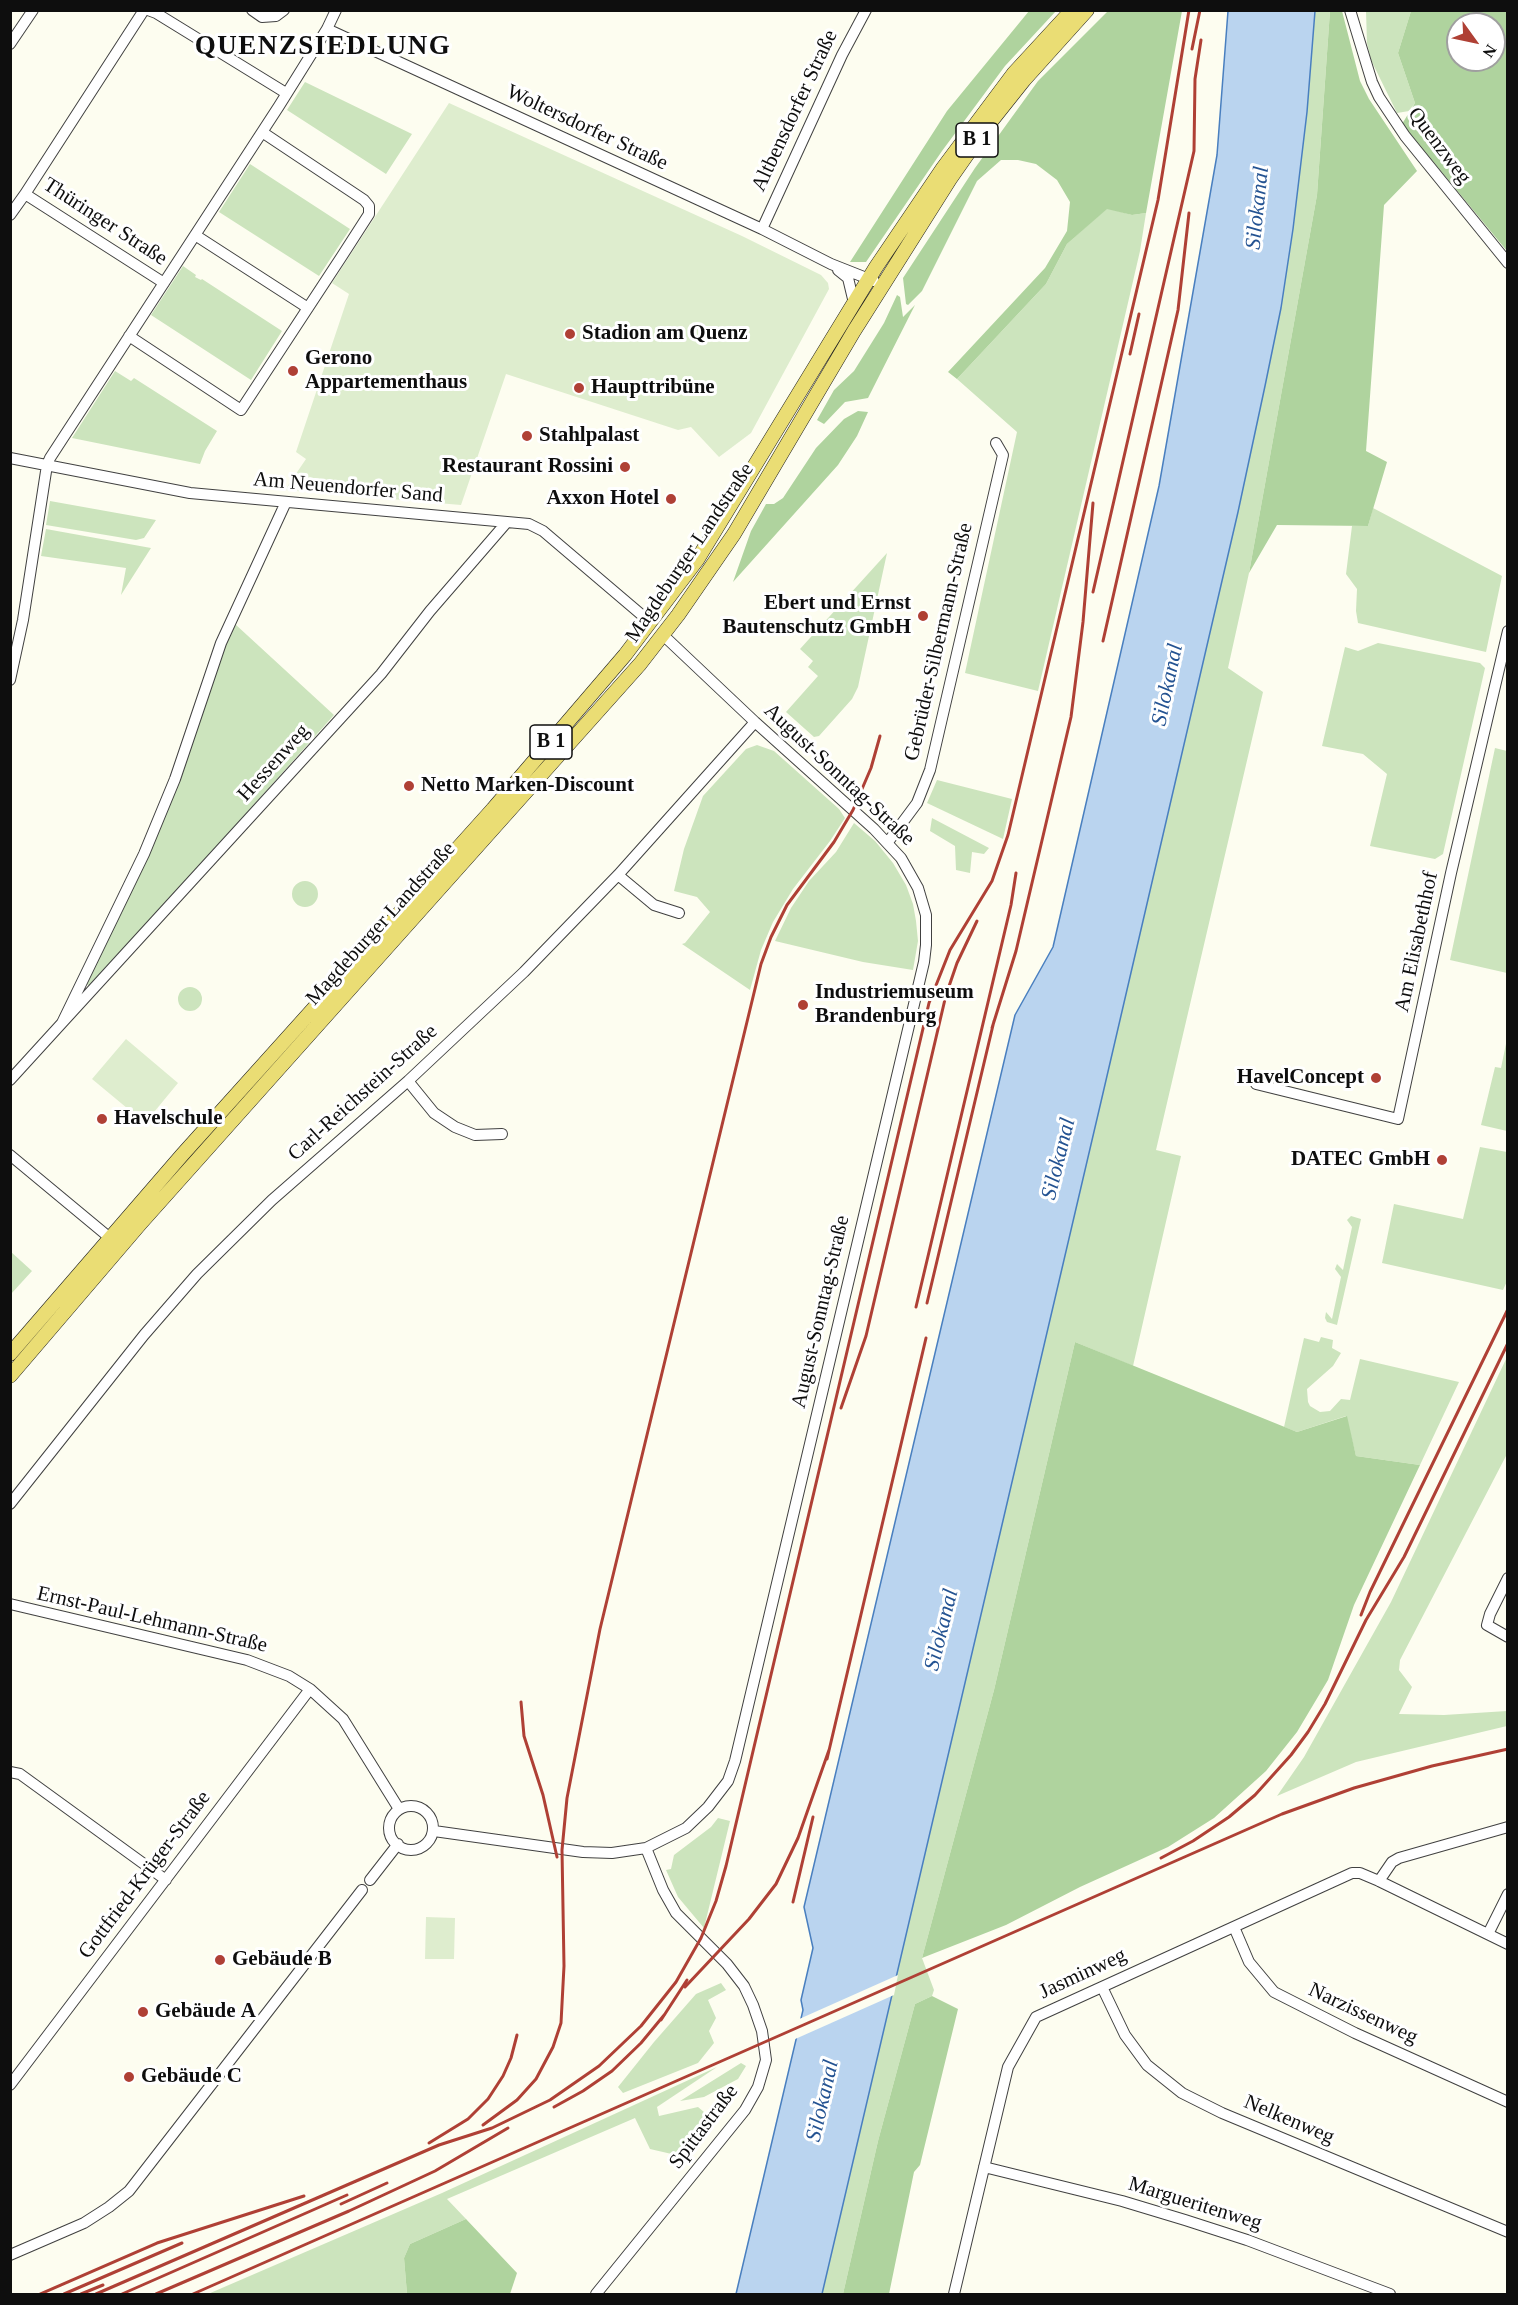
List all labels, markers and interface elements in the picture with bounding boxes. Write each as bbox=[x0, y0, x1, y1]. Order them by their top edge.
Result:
north arrow bbox=[1446, 12, 1506, 72]
street label: Altbensdorfer Straße bbox=[746, 26, 844, 196]
district label: QUENZSIEDLUNG bbox=[195, 31, 451, 63]
text: N bbox=[1480, 42, 1500, 60]
street label: Woltersdorfer Straße bbox=[502, 80, 672, 176]
street label: Quenzweg bbox=[1402, 103, 1476, 189]
road number: B 1 bbox=[956, 123, 998, 157]
water label: Silokanal bbox=[1241, 165, 1275, 251]
street label: Thüringer Straße bbox=[38, 173, 172, 271]
place label: Stadion am Quenz bbox=[582, 321, 748, 347]
marker: Stadion am Quenz bbox=[563, 327, 577, 341]
place label: Gerono Appartementhaus bbox=[305, 346, 467, 396]
marker: Gerono Appartementhaus bbox=[286, 364, 300, 378]
place label: Haupttribüne bbox=[591, 375, 715, 401]
marker: Haupttribüne bbox=[572, 381, 586, 395]
place label: Stahlpalast bbox=[539, 423, 639, 449]
marker: Stahlpalast bbox=[520, 429, 534, 443]
place label: Restaurant Rossini bbox=[442, 454, 613, 480]
street label: Magdeburger Landstraße bbox=[620, 458, 760, 648]
marker: Restaurant Rossini bbox=[618, 460, 632, 474]
street label: Am Neuendorfer Sand bbox=[252, 467, 444, 509]
place label: Axxon Hotel bbox=[546, 486, 659, 512]
marker: Axxon Hotel bbox=[664, 492, 678, 506]
street label: Gebrüder-Silbermann-Straße bbox=[899, 521, 979, 763]
place label: Ebert und Ernst Bautenschutz GmbH bbox=[723, 591, 911, 641]
marker: Ebert und Ernst Bautenschutz GmbH bbox=[916, 609, 930, 623]
water label: Silokanal bbox=[1146, 642, 1190, 728]
street label: August-Sonntag-Straße bbox=[758, 699, 920, 851]
street label: Hessenweg bbox=[233, 719, 315, 807]
road number: B 1 bbox=[530, 725, 572, 759]
place label: Netto Marken-Discount bbox=[421, 773, 634, 799]
marker: Netto Marken-Discount bbox=[402, 779, 416, 793]
street label: Magdeburger Landstraße bbox=[301, 837, 461, 1011]
street label: Am Elisabethhof bbox=[1390, 869, 1444, 1015]
place label: Industriemuseum Brandenburg bbox=[815, 980, 974, 1030]
marker: Industriemuseum Brandenburg bbox=[796, 998, 810, 1012]
street label: Carl-Reichstein-Straße bbox=[283, 1019, 443, 1167]
place label: HavelConcept bbox=[1237, 1065, 1364, 1091]
marker: HavelConcept bbox=[1369, 1071, 1383, 1085]
place label: Havelschule bbox=[114, 1106, 222, 1132]
marker: Havelschule bbox=[95, 1112, 109, 1126]
water label: Silokanal bbox=[1036, 1115, 1082, 1203]
place label: DATEC GmbH bbox=[1291, 1147, 1430, 1173]
marker: DATEC GmbH bbox=[1435, 1153, 1449, 1167]
street label: August-Sonntag-Straße bbox=[787, 1213, 855, 1411]
street label: Ernst-Paul-Lehmann-Straße bbox=[34, 1581, 270, 1659]
water label: Silokanal bbox=[919, 1586, 965, 1674]
street label: Gottfried-Krüger-Straße bbox=[74, 1786, 216, 1964]
street label: Jasminweg bbox=[1035, 1943, 1131, 2005]
place label: Gebäude B bbox=[232, 1947, 332, 1973]
marker: Gebäude B bbox=[213, 1953, 227, 1967]
street label: Narzissenweg bbox=[1304, 1978, 1422, 2050]
place label: Gebäude A bbox=[155, 1999, 256, 2025]
marker: Gebäude A bbox=[136, 2005, 150, 2019]
water label: Silokanal bbox=[801, 2058, 845, 2144]
place label: Gebäude C bbox=[141, 2064, 242, 2090]
marker: Gebäude C bbox=[122, 2070, 136, 2084]
street label: Spittastraße bbox=[664, 2080, 744, 2174]
street label: Nelkenweg bbox=[1240, 2090, 1338, 2150]
street label: Margueritenweg bbox=[1125, 2172, 1265, 2236]

